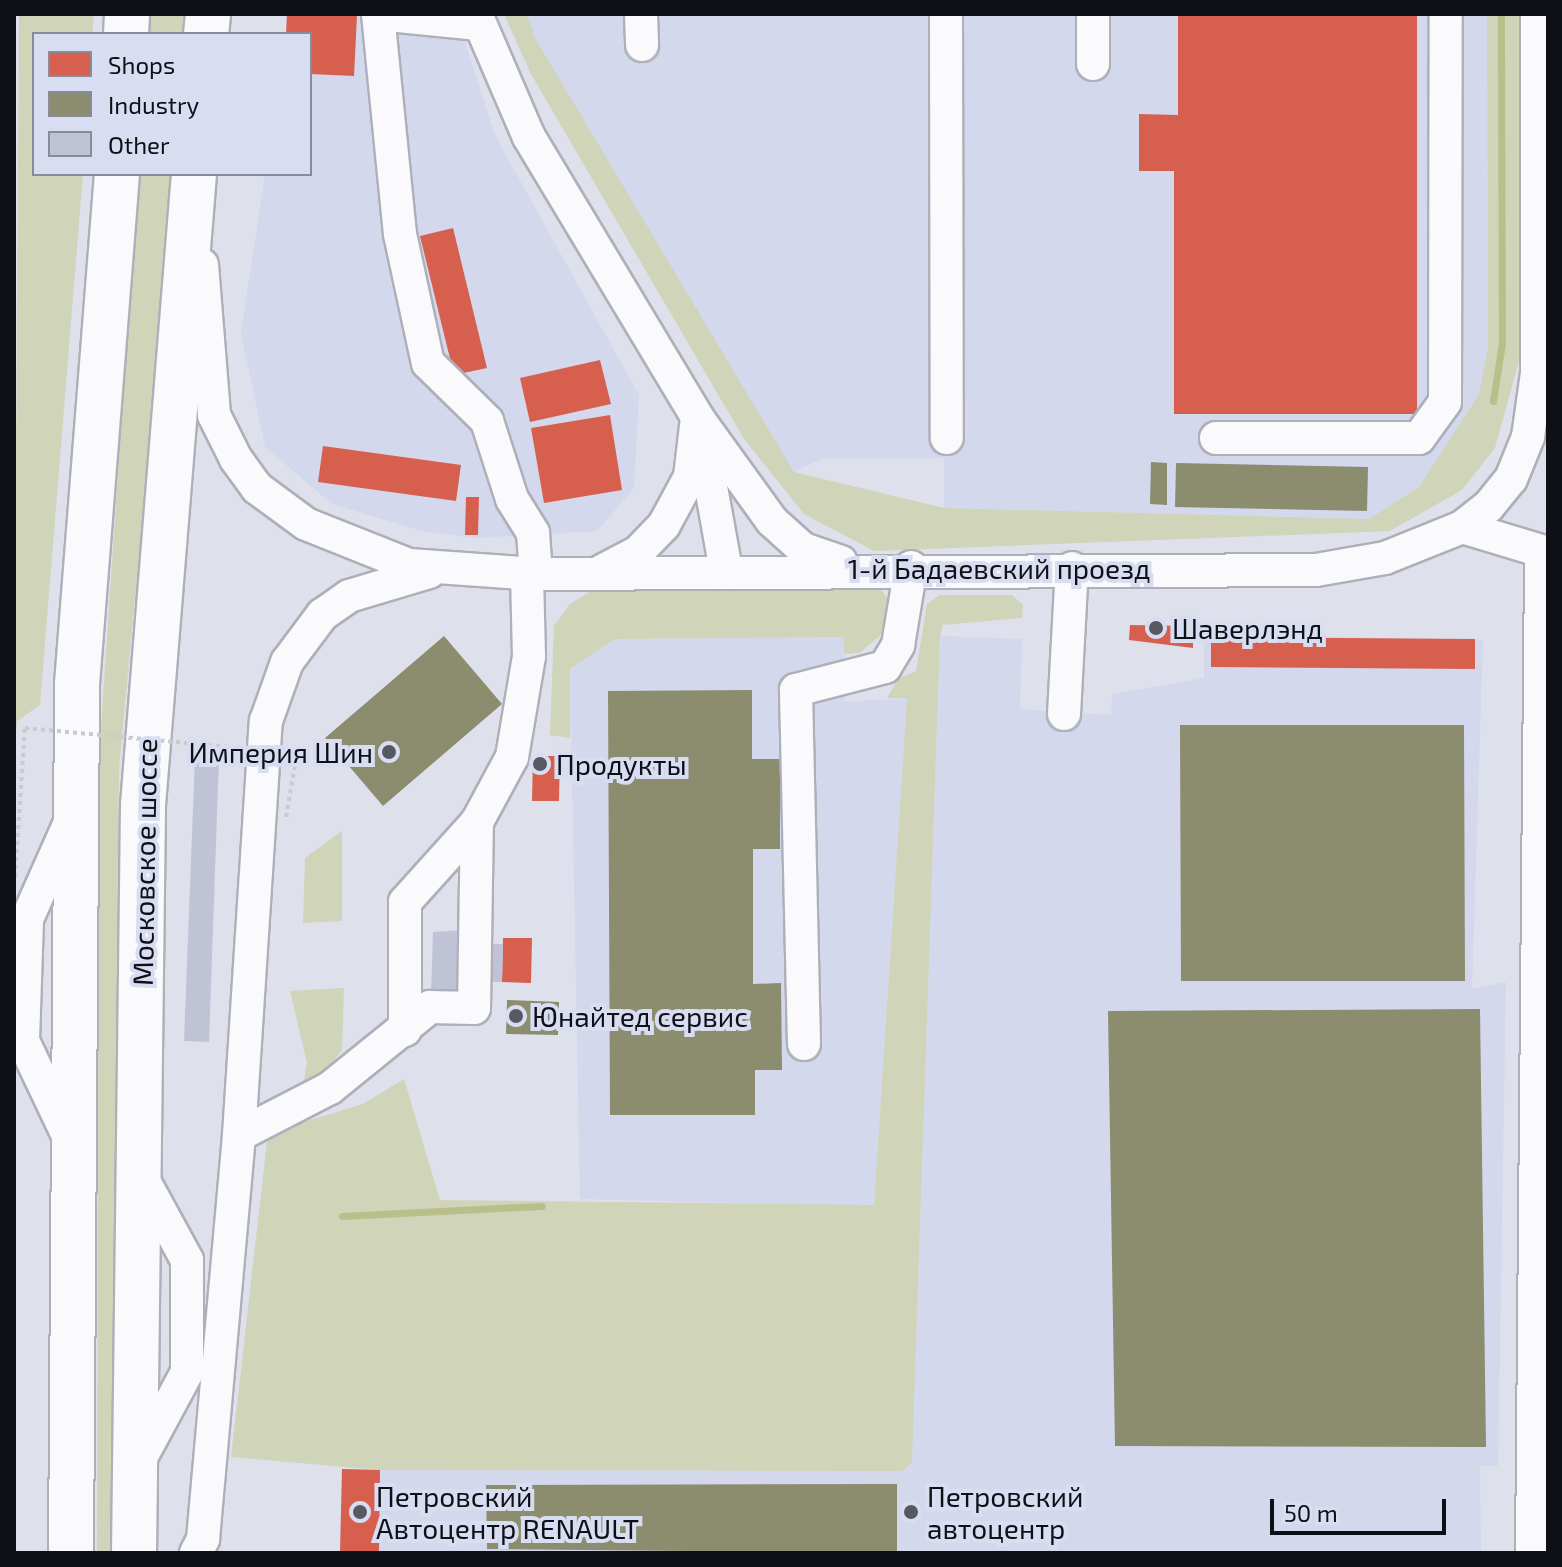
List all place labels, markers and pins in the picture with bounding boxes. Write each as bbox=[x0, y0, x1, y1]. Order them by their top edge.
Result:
place label: Шаверлэнд bbox=[1172, 611, 1323, 645]
marker: Шаверлэнд bbox=[1147, 619, 1165, 637]
place label: Империя Шин bbox=[189, 735, 373, 769]
marker: Империя Шин bbox=[380, 743, 398, 761]
place label: Продукты bbox=[556, 747, 687, 781]
marker: Продукты bbox=[531, 755, 549, 773]
place label: Юнайтед сервис bbox=[532, 999, 748, 1033]
marker: Юнайтед сервис bbox=[507, 1007, 525, 1025]
place label: Петровский Автоцентр RENAULT bbox=[376, 1479, 639, 1545]
place label: Петровский автоцентр bbox=[927, 1479, 1083, 1545]
marker: Петровский Автоцентр RENAULT bbox=[351, 1503, 369, 1521]
marker: Петровский автоцентр bbox=[902, 1503, 920, 1521]

